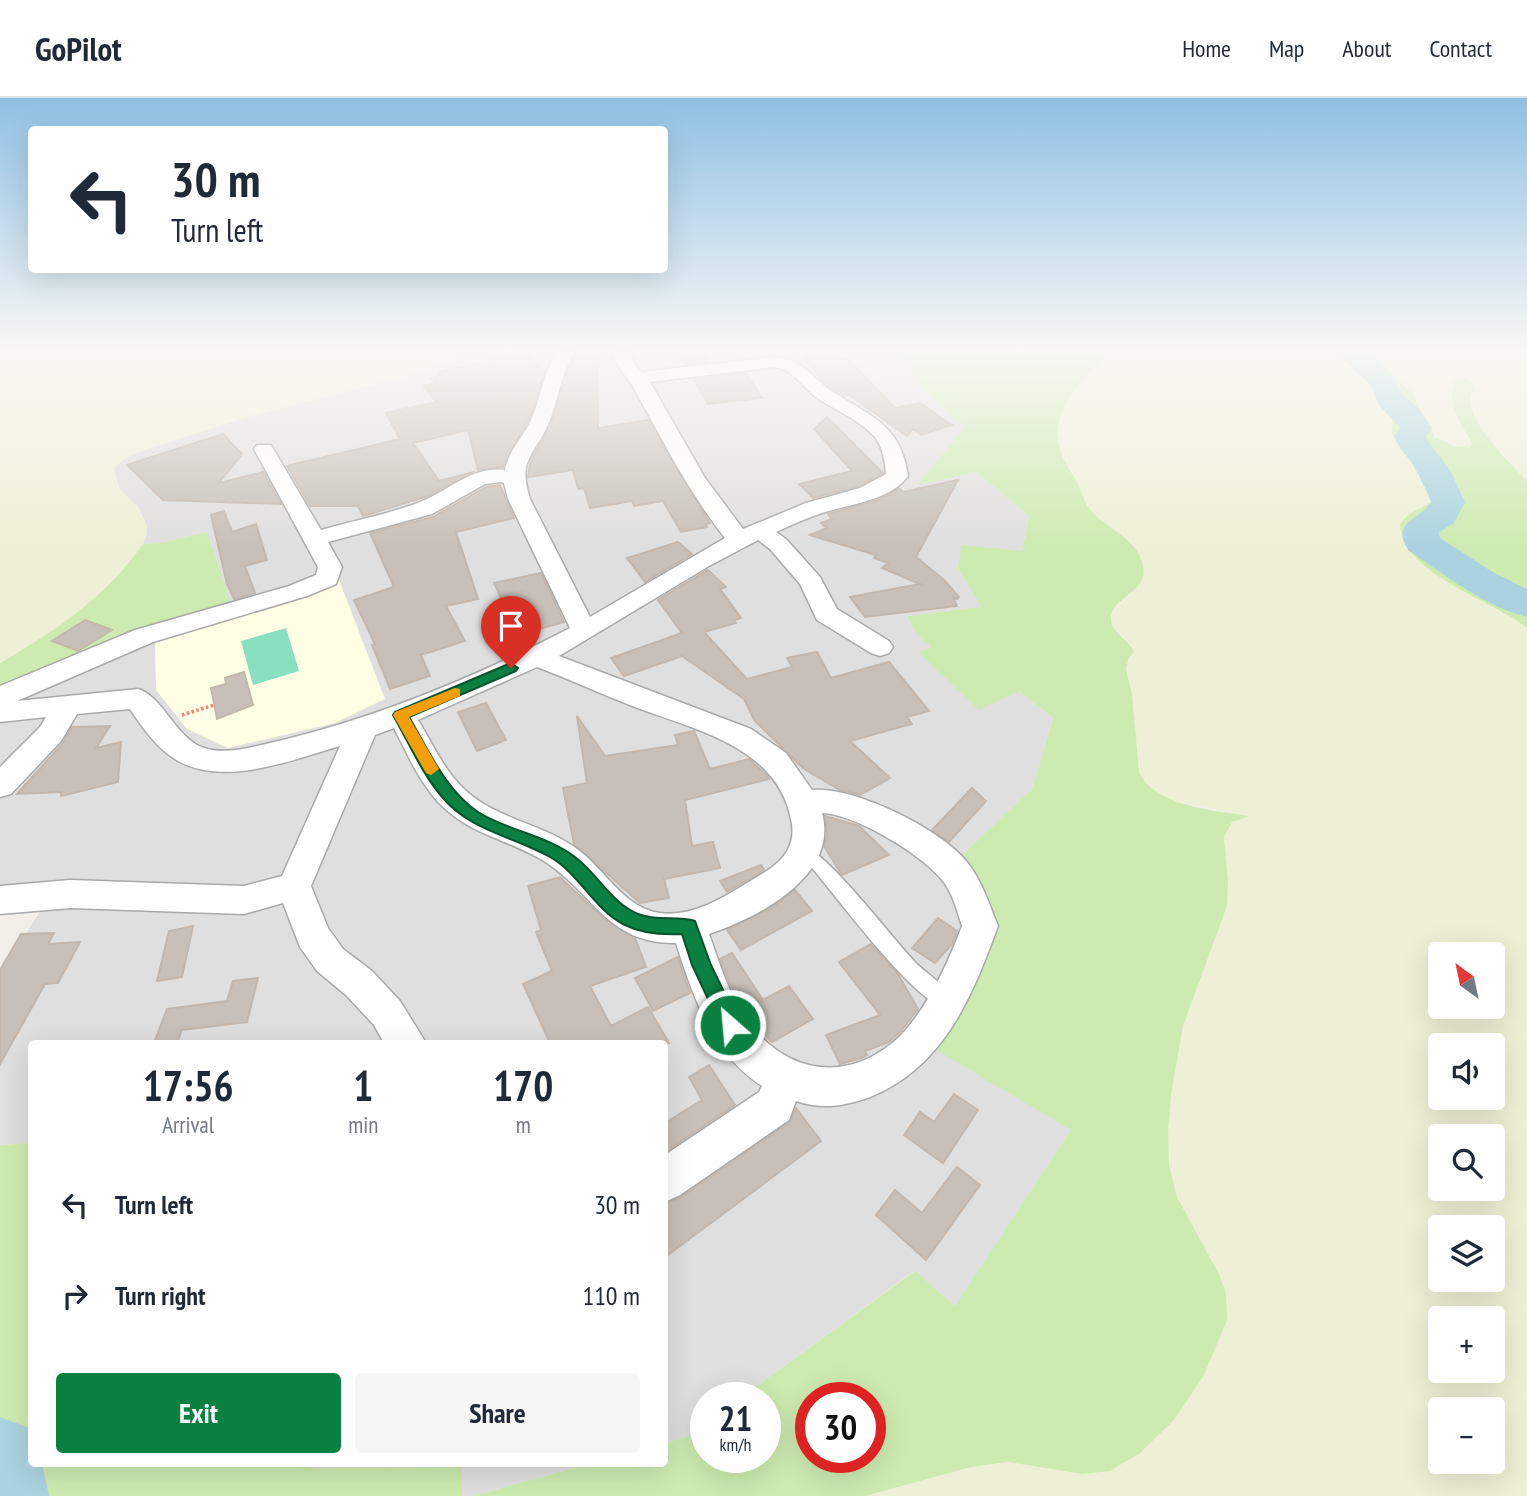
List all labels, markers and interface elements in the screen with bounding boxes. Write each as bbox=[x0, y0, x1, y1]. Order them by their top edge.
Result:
text: GoPilot bbox=[35, 27, 122, 70]
text: Home bbox=[1182, 33, 1231, 64]
text: Map bbox=[1269, 33, 1304, 64]
text: About bbox=[1342, 33, 1391, 64]
text: Contact bbox=[1429, 33, 1492, 64]
text: 30 m bbox=[171, 147, 260, 211]
icon: left bbox=[56, 154, 147, 245]
text: Turn left bbox=[171, 209, 263, 251]
pin bbox=[481, 596, 541, 668]
icon: arrive bbox=[492, 607, 530, 645]
north arrow bbox=[1428, 942, 1505, 1018]
map controls bbox=[1428, 942, 1505, 1474]
position arrow bbox=[693, 988, 767, 1062]
button: sound bbox=[1428, 1033, 1505, 1110]
text: 17:56 bbox=[143, 1058, 234, 1113]
text: 1 bbox=[353, 1058, 373, 1113]
text: 170 bbox=[493, 1058, 553, 1113]
text: Arrival bbox=[162, 1110, 214, 1139]
text: min bbox=[348, 1110, 378, 1139]
text: m bbox=[516, 1110, 531, 1139]
button: search bbox=[1428, 1124, 1505, 1201]
icon: left bbox=[56, 1186, 94, 1224]
text: Turn left bbox=[115, 1188, 193, 1221]
text: 30 m bbox=[594, 1188, 640, 1221]
button: layers bbox=[1428, 1215, 1505, 1292]
icon: right bbox=[56, 1277, 94, 1315]
text: Turn right bbox=[115, 1279, 206, 1312]
text: 110 m bbox=[582, 1279, 640, 1312]
button: + bbox=[1428, 1306, 1505, 1383]
button: Exit bbox=[56, 1373, 341, 1453]
button: Share bbox=[355, 1373, 640, 1453]
speed limit sign: 30 bbox=[795, 1382, 886, 1473]
text: 21 bbox=[719, 1395, 752, 1441]
button: − bbox=[1428, 1397, 1505, 1474]
text: km/h bbox=[720, 1433, 751, 1456]

